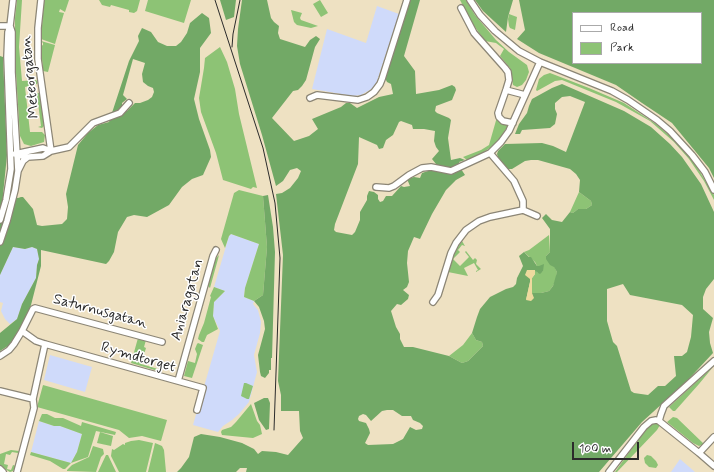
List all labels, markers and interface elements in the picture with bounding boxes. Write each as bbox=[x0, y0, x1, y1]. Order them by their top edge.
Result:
legend bbox=[572, 12, 702, 64]
text: Road bbox=[610, 20, 634, 36]
street label: Meteorgatan bbox=[18, 35, 44, 119]
text: Park bbox=[610, 40, 634, 56]
street label: Aniaragatan bbox=[168, 257, 208, 343]
street label: Saturnusgatan bbox=[51, 291, 149, 333]
street label: Rymdtorget bbox=[99, 339, 177, 377]
scale bar bbox=[574, 434, 641, 460]
text: 100 m bbox=[579, 441, 611, 457]

